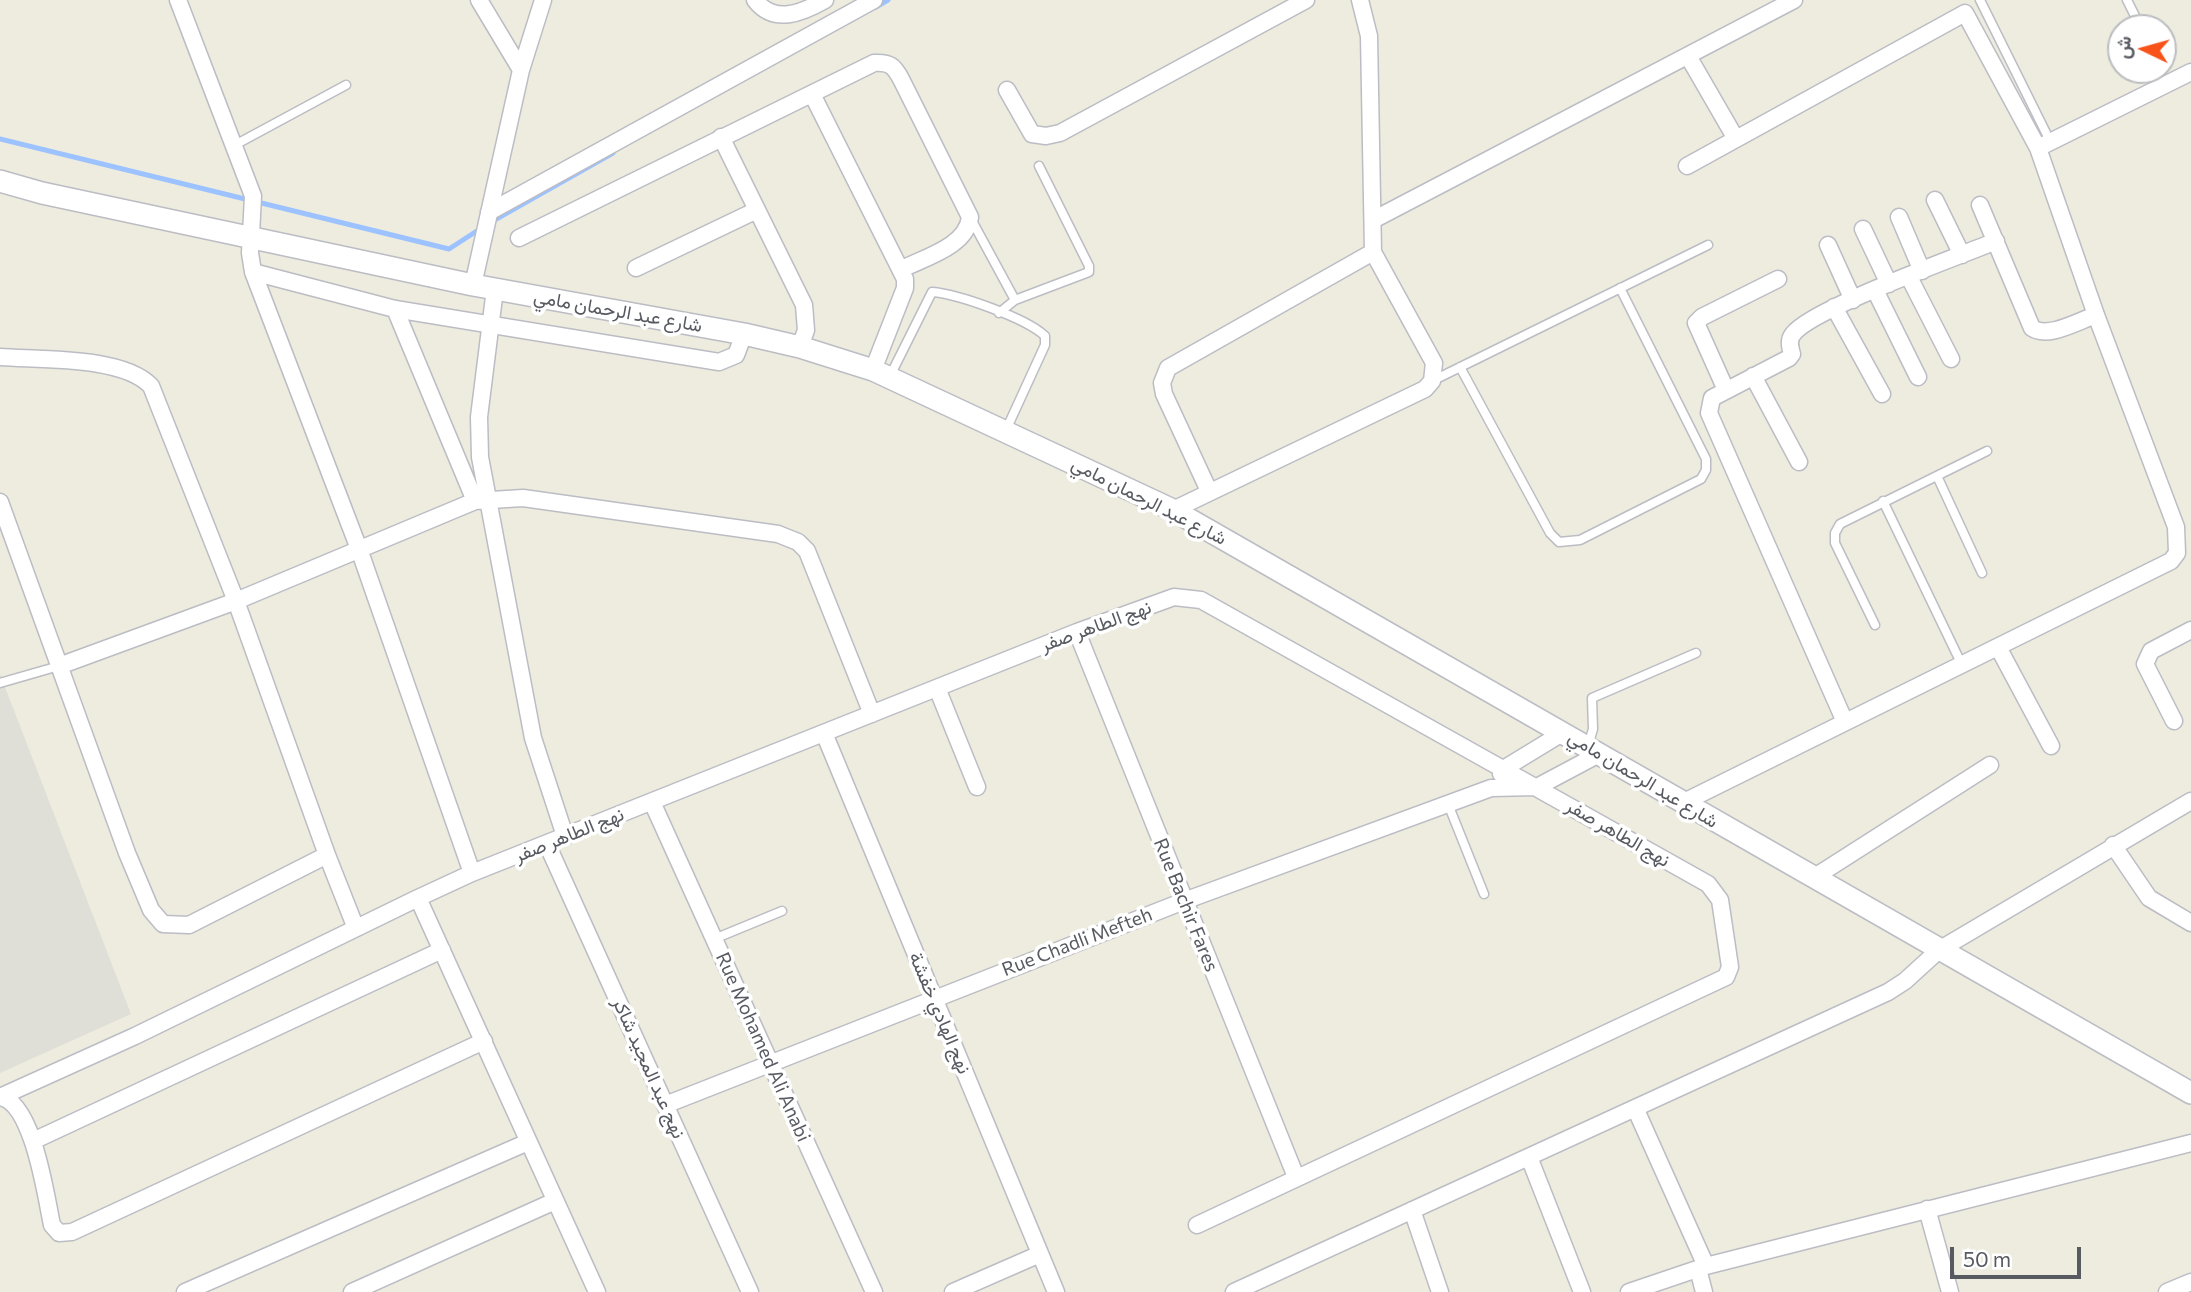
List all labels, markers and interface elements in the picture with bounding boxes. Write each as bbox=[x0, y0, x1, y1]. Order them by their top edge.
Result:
north arrow bbox=[2107, 14, 2177, 84]
text: ش bbox=[2110, 35, 2135, 60]
street label: شارع عبد الرحمان مامي bbox=[532, 285, 704, 337]
street label: شارع عبد الرحمان مامي bbox=[1068, 452, 1230, 550]
street label: نهج الطاهر صفر bbox=[1038, 595, 1154, 657]
street label: شارع عبد الرحمان مامي bbox=[1564, 725, 1722, 833]
street label: نهج الطاهر صفر bbox=[1562, 794, 1674, 872]
street label: نهج الطاهر صفر bbox=[511, 803, 627, 867]
street label: Rue Bachir Fares bbox=[1149, 835, 1223, 975]
street label: Rue Chadli Mefteh bbox=[999, 903, 1155, 981]
street label: Rue Mohamed Ali Anabi bbox=[711, 949, 815, 1145]
street label: نهج الهادي خفشة bbox=[904, 949, 976, 1077]
street label: نهج عبد المجيد شاكر bbox=[608, 994, 690, 1142]
scale bar bbox=[1953, 1232, 2084, 1276]
text: 50 m bbox=[1963, 1246, 2011, 1271]

